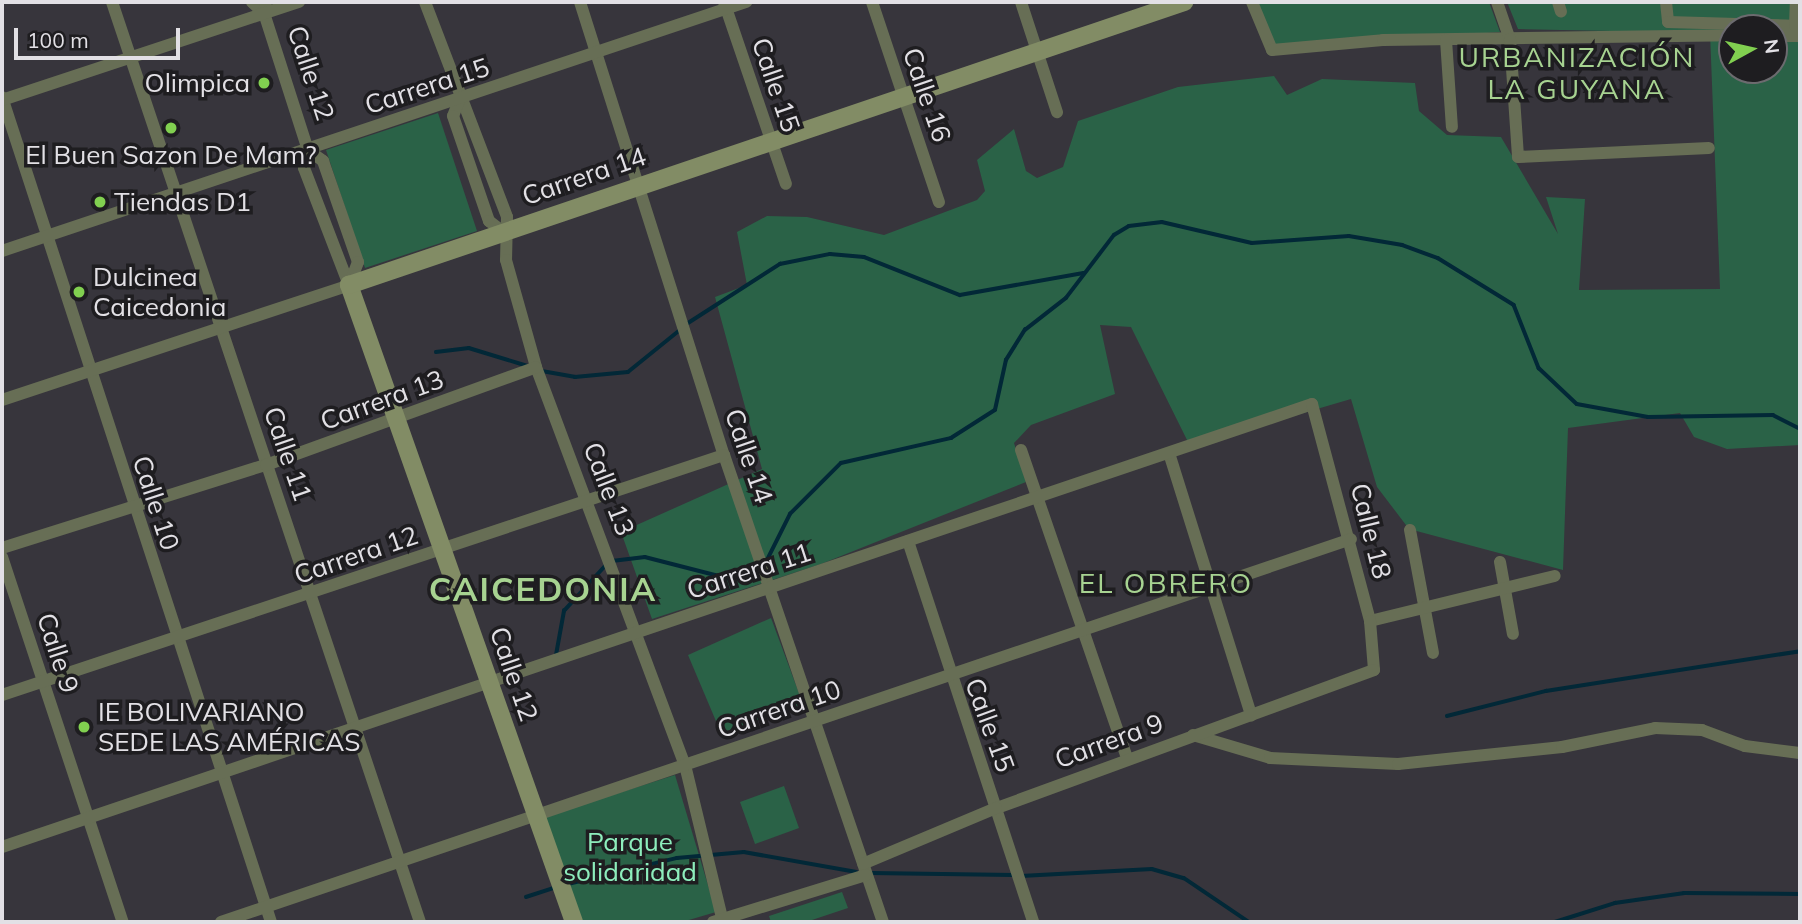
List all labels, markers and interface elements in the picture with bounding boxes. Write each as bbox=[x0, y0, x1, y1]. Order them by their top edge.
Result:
scale bar bbox=[18, 14, 184, 58]
north arrow bbox=[1718, 14, 1788, 84]
street label: Calle 12 bbox=[281, 22, 341, 124]
text: 100 m bbox=[27, 27, 89, 53]
street label: Calle 15 bbox=[745, 34, 807, 136]
text: N bbox=[1759, 38, 1785, 55]
district label: URBANIZACIÓN LA GUYANA bbox=[1460, 40, 1694, 106]
street label: Calle 16 bbox=[896, 44, 958, 146]
street label: Carrera 15 bbox=[361, 51, 493, 121]
place label: Olimpica bbox=[145, 67, 250, 99]
marker: Olimpica bbox=[256, 75, 272, 91]
marker: El Buen Sazon De Mam? bbox=[163, 120, 179, 136]
place label: El Buen Sazon De Mam? bbox=[25, 139, 317, 171]
street label: Carrera 14 bbox=[518, 140, 650, 212]
place label: Tiendas D1 bbox=[114, 186, 251, 218]
marker: Tiendas D1 bbox=[92, 194, 108, 210]
place label: Dulcinea Caicedonia bbox=[93, 261, 226, 322]
marker: Dulcinea Caicedonia bbox=[71, 284, 87, 300]
street label: Carrera 13 bbox=[316, 363, 448, 437]
street label: Calle 11 bbox=[257, 403, 319, 505]
street label: Calle 14 bbox=[718, 405, 780, 507]
street label: Calle 13 bbox=[577, 438, 641, 540]
street label: Calle 10 bbox=[126, 452, 186, 554]
street label: Calle 18 bbox=[1344, 480, 1398, 582]
street label: Carrera 12 bbox=[290, 519, 422, 591]
street label: Carrera 11 bbox=[683, 536, 815, 606]
district label: EL OBRERO bbox=[1080, 566, 1252, 600]
district label: CAICEDONIA bbox=[430, 569, 656, 609]
street label: Calle 9 bbox=[31, 609, 85, 697]
street label: Calle 12 bbox=[483, 623, 545, 725]
street label: Carrera 10 bbox=[713, 673, 845, 745]
street label: Calle 15 bbox=[959, 674, 1021, 776]
place label: IE BOLIVARIANO SEDE LAS AMÉRICAS bbox=[98, 696, 360, 758]
street label: Carrera 9 bbox=[1051, 707, 1167, 775]
marker: IE BOLIVARIANO SEDE LAS AMÉRICAS bbox=[76, 719, 92, 735]
park label: Parque solidaridad bbox=[563, 826, 697, 888]

